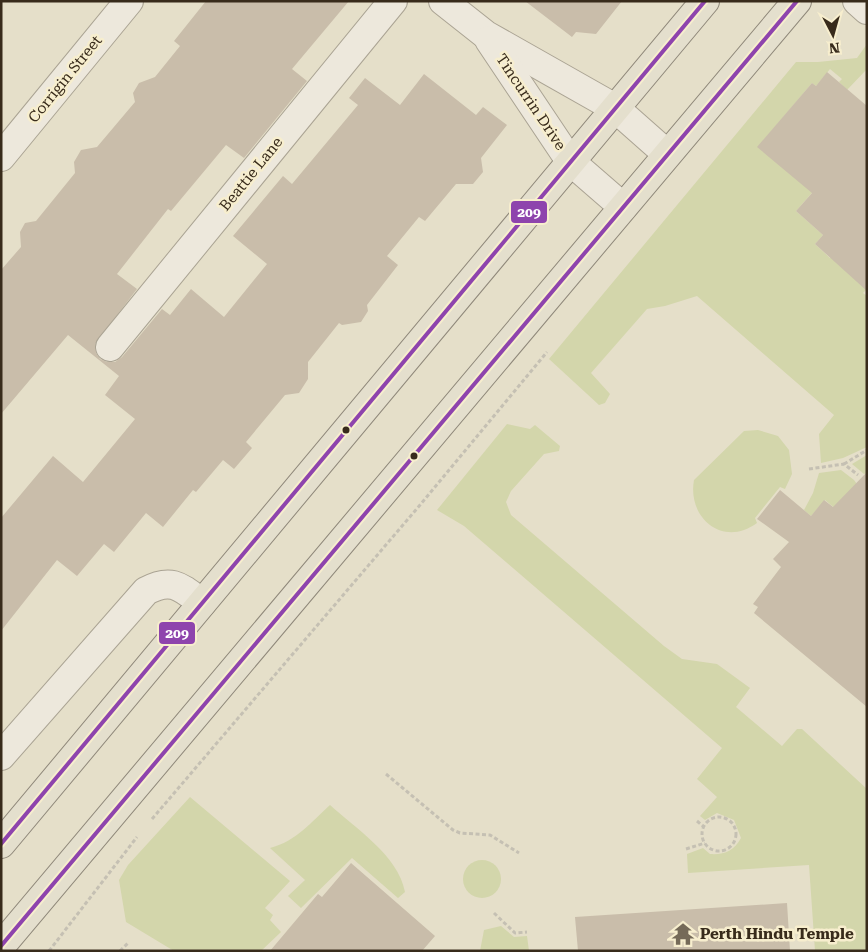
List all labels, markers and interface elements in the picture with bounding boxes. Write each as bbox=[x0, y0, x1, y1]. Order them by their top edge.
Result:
north arrow bbox=[808, 10, 858, 60]
street label: Corrigin Street bbox=[24, 31, 106, 126]
text: N bbox=[828, 39, 841, 56]
street label: Tincurrin Drive bbox=[492, 51, 570, 153]
street label: Beattie Lane bbox=[216, 133, 286, 215]
line badge: 209 bbox=[510, 200, 548, 224]
text: 209 bbox=[517, 204, 541, 220]
unlabelled marker bbox=[341, 425, 351, 435]
unlabelled marker bbox=[409, 451, 419, 461]
line badge: 209 bbox=[158, 621, 196, 645]
text: 209 bbox=[165, 625, 189, 641]
temple icon: Perth Hindu Temple bbox=[670, 921, 696, 947]
place label: Perth Hindu Temple bbox=[700, 925, 854, 943]

